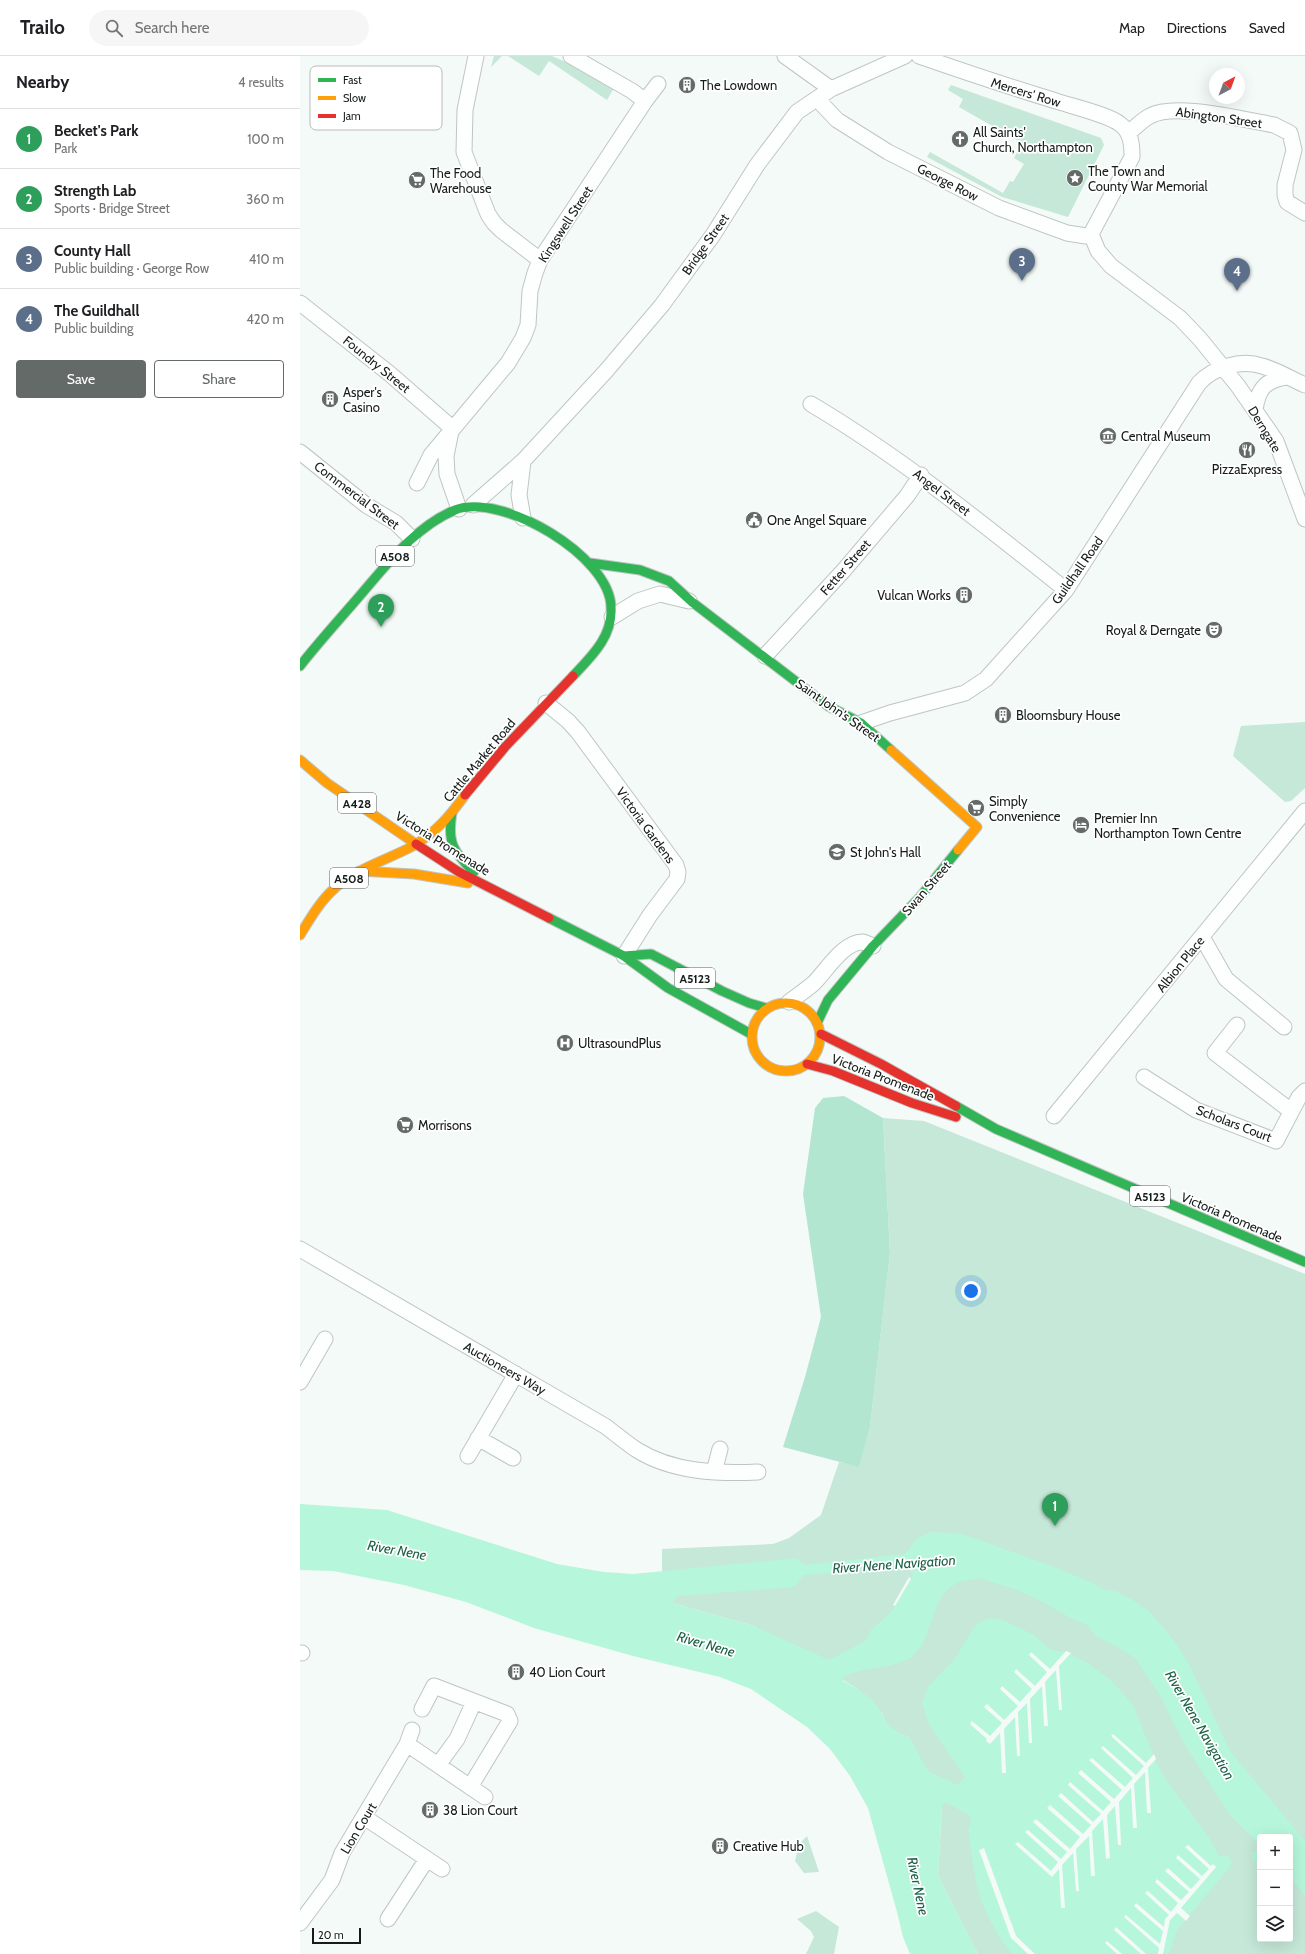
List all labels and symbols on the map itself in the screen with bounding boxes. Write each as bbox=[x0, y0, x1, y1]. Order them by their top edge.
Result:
legend bbox=[310, 66, 442, 130]
north arrow bbox=[1209, 68, 1245, 104]
text: Fast bbox=[343, 73, 362, 87]
street label: Mercers' Row bbox=[989, 74, 1063, 110]
building icon: The Lowdown bbox=[677, 75, 697, 95]
place label: The Lowdown bbox=[700, 77, 777, 93]
text: Slow bbox=[343, 91, 366, 105]
street label: Abington Street bbox=[1175, 103, 1264, 131]
text: Jam bbox=[342, 109, 361, 123]
place label: All Saints' Church, Northampton bbox=[973, 124, 1093, 155]
church icon: All Saints' Church, Northampton bbox=[950, 129, 970, 149]
street label: George Row bbox=[915, 160, 982, 205]
place label: The Town and County War Memorial bbox=[1088, 163, 1208, 194]
place label: The Food Warehouse bbox=[430, 165, 492, 196]
place icon: The Town and County War Memorial bbox=[1065, 168, 1085, 188]
supermarket icon: The Food Warehouse bbox=[407, 170, 427, 190]
street label: Kingswell Street bbox=[534, 182, 596, 265]
street label: Bridge Street bbox=[678, 210, 732, 278]
pin: 3 bbox=[1009, 248, 1035, 281]
pin: 4 bbox=[1224, 258, 1250, 291]
street label: Foundry Street bbox=[340, 332, 414, 396]
place label: Asper's Casino bbox=[343, 384, 382, 415]
building icon: Asper's Casino bbox=[320, 389, 340, 409]
street label: Derngate bbox=[1245, 403, 1285, 455]
museum icon: Central Museum bbox=[1098, 426, 1118, 446]
place label: Central Museum bbox=[1121, 428, 1211, 444]
restaurant icon: PizzaExpress bbox=[1237, 440, 1257, 460]
street label: Commercial Street bbox=[311, 458, 403, 533]
place label: PizzaExpress bbox=[1212, 461, 1283, 477]
street label: Angel Street bbox=[910, 465, 974, 519]
public building icon: One Angel Square bbox=[744, 510, 764, 530]
place label: One Angel Square bbox=[767, 512, 867, 528]
street label: Guildhall Road bbox=[1048, 533, 1106, 607]
street label: Fetter Street bbox=[816, 535, 874, 598]
road number: A508 bbox=[376, 546, 414, 566]
building icon: Vulcan Works bbox=[954, 585, 974, 605]
place label: Vulcan Works bbox=[877, 587, 952, 603]
pin: 2 bbox=[368, 594, 394, 627]
theatre icon: Royal & Derngate bbox=[1204, 620, 1224, 640]
place label: Royal & Derngate bbox=[1106, 622, 1201, 638]
street label: Saint John's Street bbox=[793, 675, 884, 745]
building icon: Bloomsbury House bbox=[993, 705, 1013, 725]
place label: Bloomsbury House bbox=[1016, 707, 1121, 723]
street label: Cattle Market Road bbox=[439, 715, 519, 805]
street label: Victoria Gardens bbox=[613, 784, 679, 867]
road number: A428 bbox=[338, 793, 376, 813]
place label: Simply Convenience bbox=[989, 793, 1061, 824]
supermarket icon: Simply Convenience bbox=[966, 798, 986, 818]
street label: Victoria Promenade bbox=[393, 807, 494, 879]
place label: Premier Inn Northampton Town Centre bbox=[1094, 810, 1242, 841]
hotel icon: Premier Inn Northampton Town Centre bbox=[1071, 815, 1091, 835]
school or university icon: St John's Hall bbox=[827, 842, 847, 862]
place label: St John's Hall bbox=[850, 844, 921, 860]
street label: Swan Street bbox=[898, 857, 954, 918]
road number: A508 bbox=[330, 868, 368, 888]
street label: Albion Place bbox=[1153, 932, 1208, 995]
road number: A5123 bbox=[675, 968, 715, 988]
hospital icon: UltrasoundPlus bbox=[555, 1033, 575, 1053]
place label: UltrasoundPlus bbox=[578, 1035, 662, 1051]
street label: Victoria Promenade bbox=[829, 1050, 937, 1104]
street label: Scholars Court bbox=[1194, 1101, 1275, 1145]
supermarket icon: Morrisons bbox=[395, 1115, 415, 1135]
place label: Morrisons bbox=[418, 1117, 472, 1133]
road number: A5123 bbox=[1130, 1186, 1170, 1206]
street label: Victoria Promenade bbox=[1179, 1188, 1285, 1246]
your location bbox=[961, 1281, 981, 1301]
street label: Auctioneers Way bbox=[461, 1338, 549, 1398]
pin: 1 bbox=[1042, 1493, 1068, 1526]
water label: River Nene bbox=[366, 1536, 428, 1564]
water label: River Nene Navigation bbox=[832, 1551, 956, 1577]
water label: River Nene bbox=[675, 1627, 738, 1661]
building icon: 40 Lion Court bbox=[506, 1662, 526, 1682]
place label: 40 Lion Court bbox=[529, 1664, 606, 1680]
water label: River Nene Navigation bbox=[1161, 1667, 1239, 1783]
street label: Lion Court bbox=[336, 1799, 380, 1857]
building icon: 38 Lion Court bbox=[420, 1800, 440, 1820]
place label: 38 Lion Court bbox=[443, 1802, 518, 1818]
building icon: Creative Hub bbox=[710, 1836, 730, 1856]
place label: Creative Hub bbox=[733, 1838, 804, 1854]
water label: River Nene bbox=[903, 1855, 933, 1918]
scale bar bbox=[312, 1926, 361, 1945]

